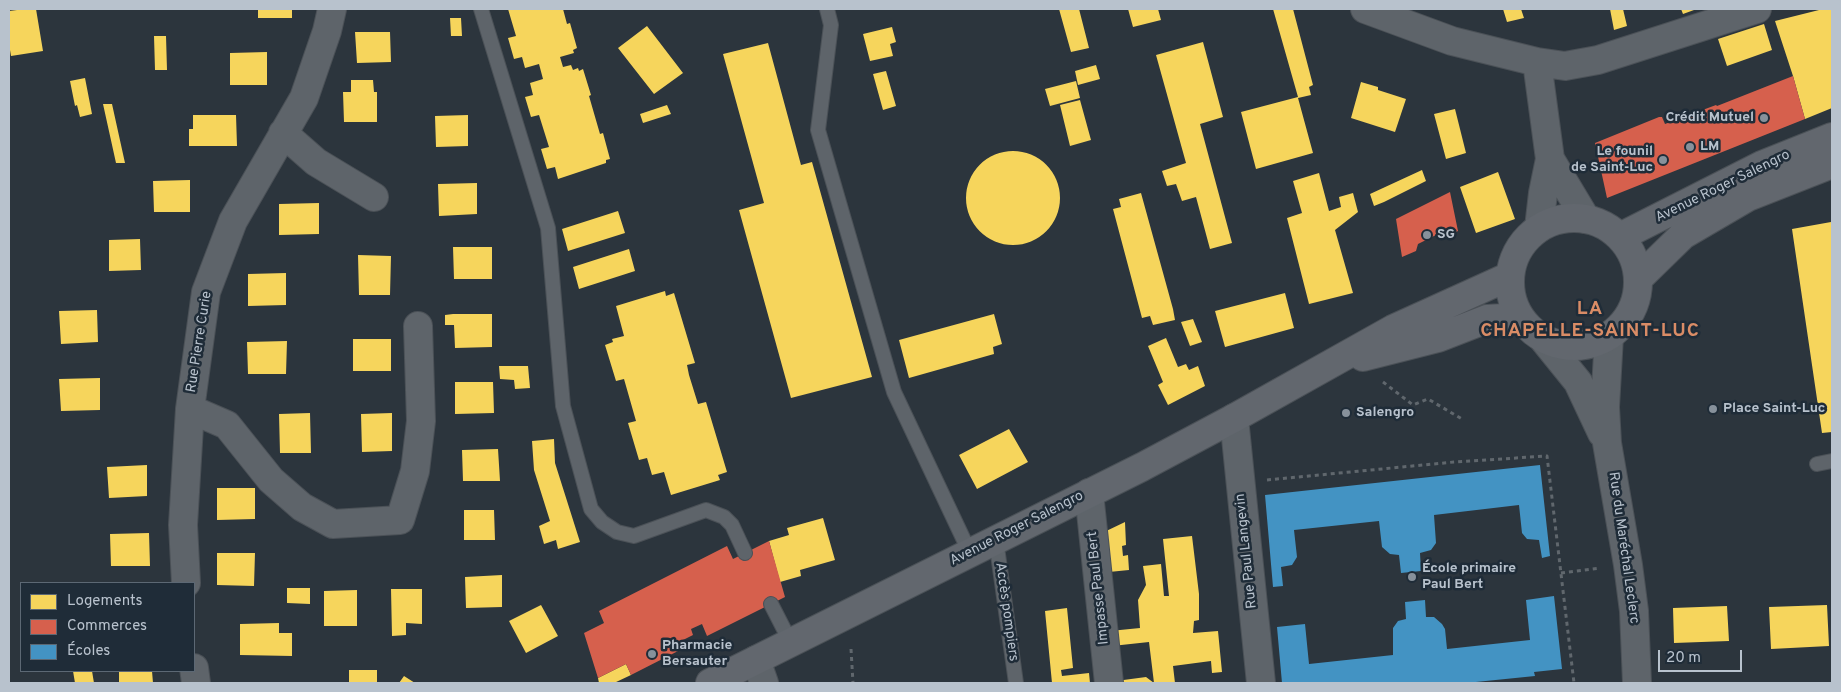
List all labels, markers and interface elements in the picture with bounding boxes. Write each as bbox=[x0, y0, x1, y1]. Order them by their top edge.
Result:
place label: Crédit Mutuel bbox=[1665, 110, 1754, 126]
marker: Crédit Mutuel bbox=[1758, 112, 1770, 124]
place label: LM bbox=[1700, 139, 1719, 155]
marker: LM bbox=[1684, 141, 1696, 153]
place label: Le founil de Saint-Luc bbox=[1571, 144, 1653, 176]
street label: Avenue Roger Salengro bbox=[1653, 147, 1793, 227]
marker: Le founil de Saint-Luc bbox=[1657, 154, 1669, 166]
place label: SG bbox=[1437, 227, 1455, 243]
marker: SG bbox=[1421, 229, 1433, 241]
street label: Rue Pierre Curie bbox=[184, 290, 216, 394]
district label: LA CHAPELLE-SAINT-LUC bbox=[1478, 299, 1702, 343]
place label: Place Saint-Luc bbox=[1723, 401, 1825, 417]
marker: Place Saint-Luc bbox=[1707, 403, 1719, 415]
place label: Salengro bbox=[1356, 405, 1414, 421]
marker: Salengro bbox=[1340, 407, 1352, 419]
street label: Rue du Maréchal Leclerc bbox=[1604, 471, 1642, 625]
street label: Avenue Roger Salengro bbox=[948, 488, 1086, 570]
street label: Rue Paul Langevin bbox=[1233, 493, 1261, 609]
street label: Impasse Paul Bert bbox=[1085, 530, 1113, 646]
street label: Accès pompiers bbox=[991, 561, 1021, 663]
place label: École primaire Paul Bert bbox=[1422, 561, 1516, 594]
marker: École primaire Paul Bert bbox=[1406, 571, 1418, 583]
legend bbox=[20, 582, 195, 672]
text: Logements bbox=[67, 592, 143, 611]
text: Commerces bbox=[67, 617, 147, 636]
place label: Pharmacie Bersauter bbox=[662, 638, 732, 670]
scale bar bbox=[1661, 640, 1745, 672]
text: Écoles bbox=[67, 642, 110, 661]
marker: Pharmacie Bersauter bbox=[646, 648, 658, 660]
text: 20 m bbox=[1666, 649, 1701, 668]

